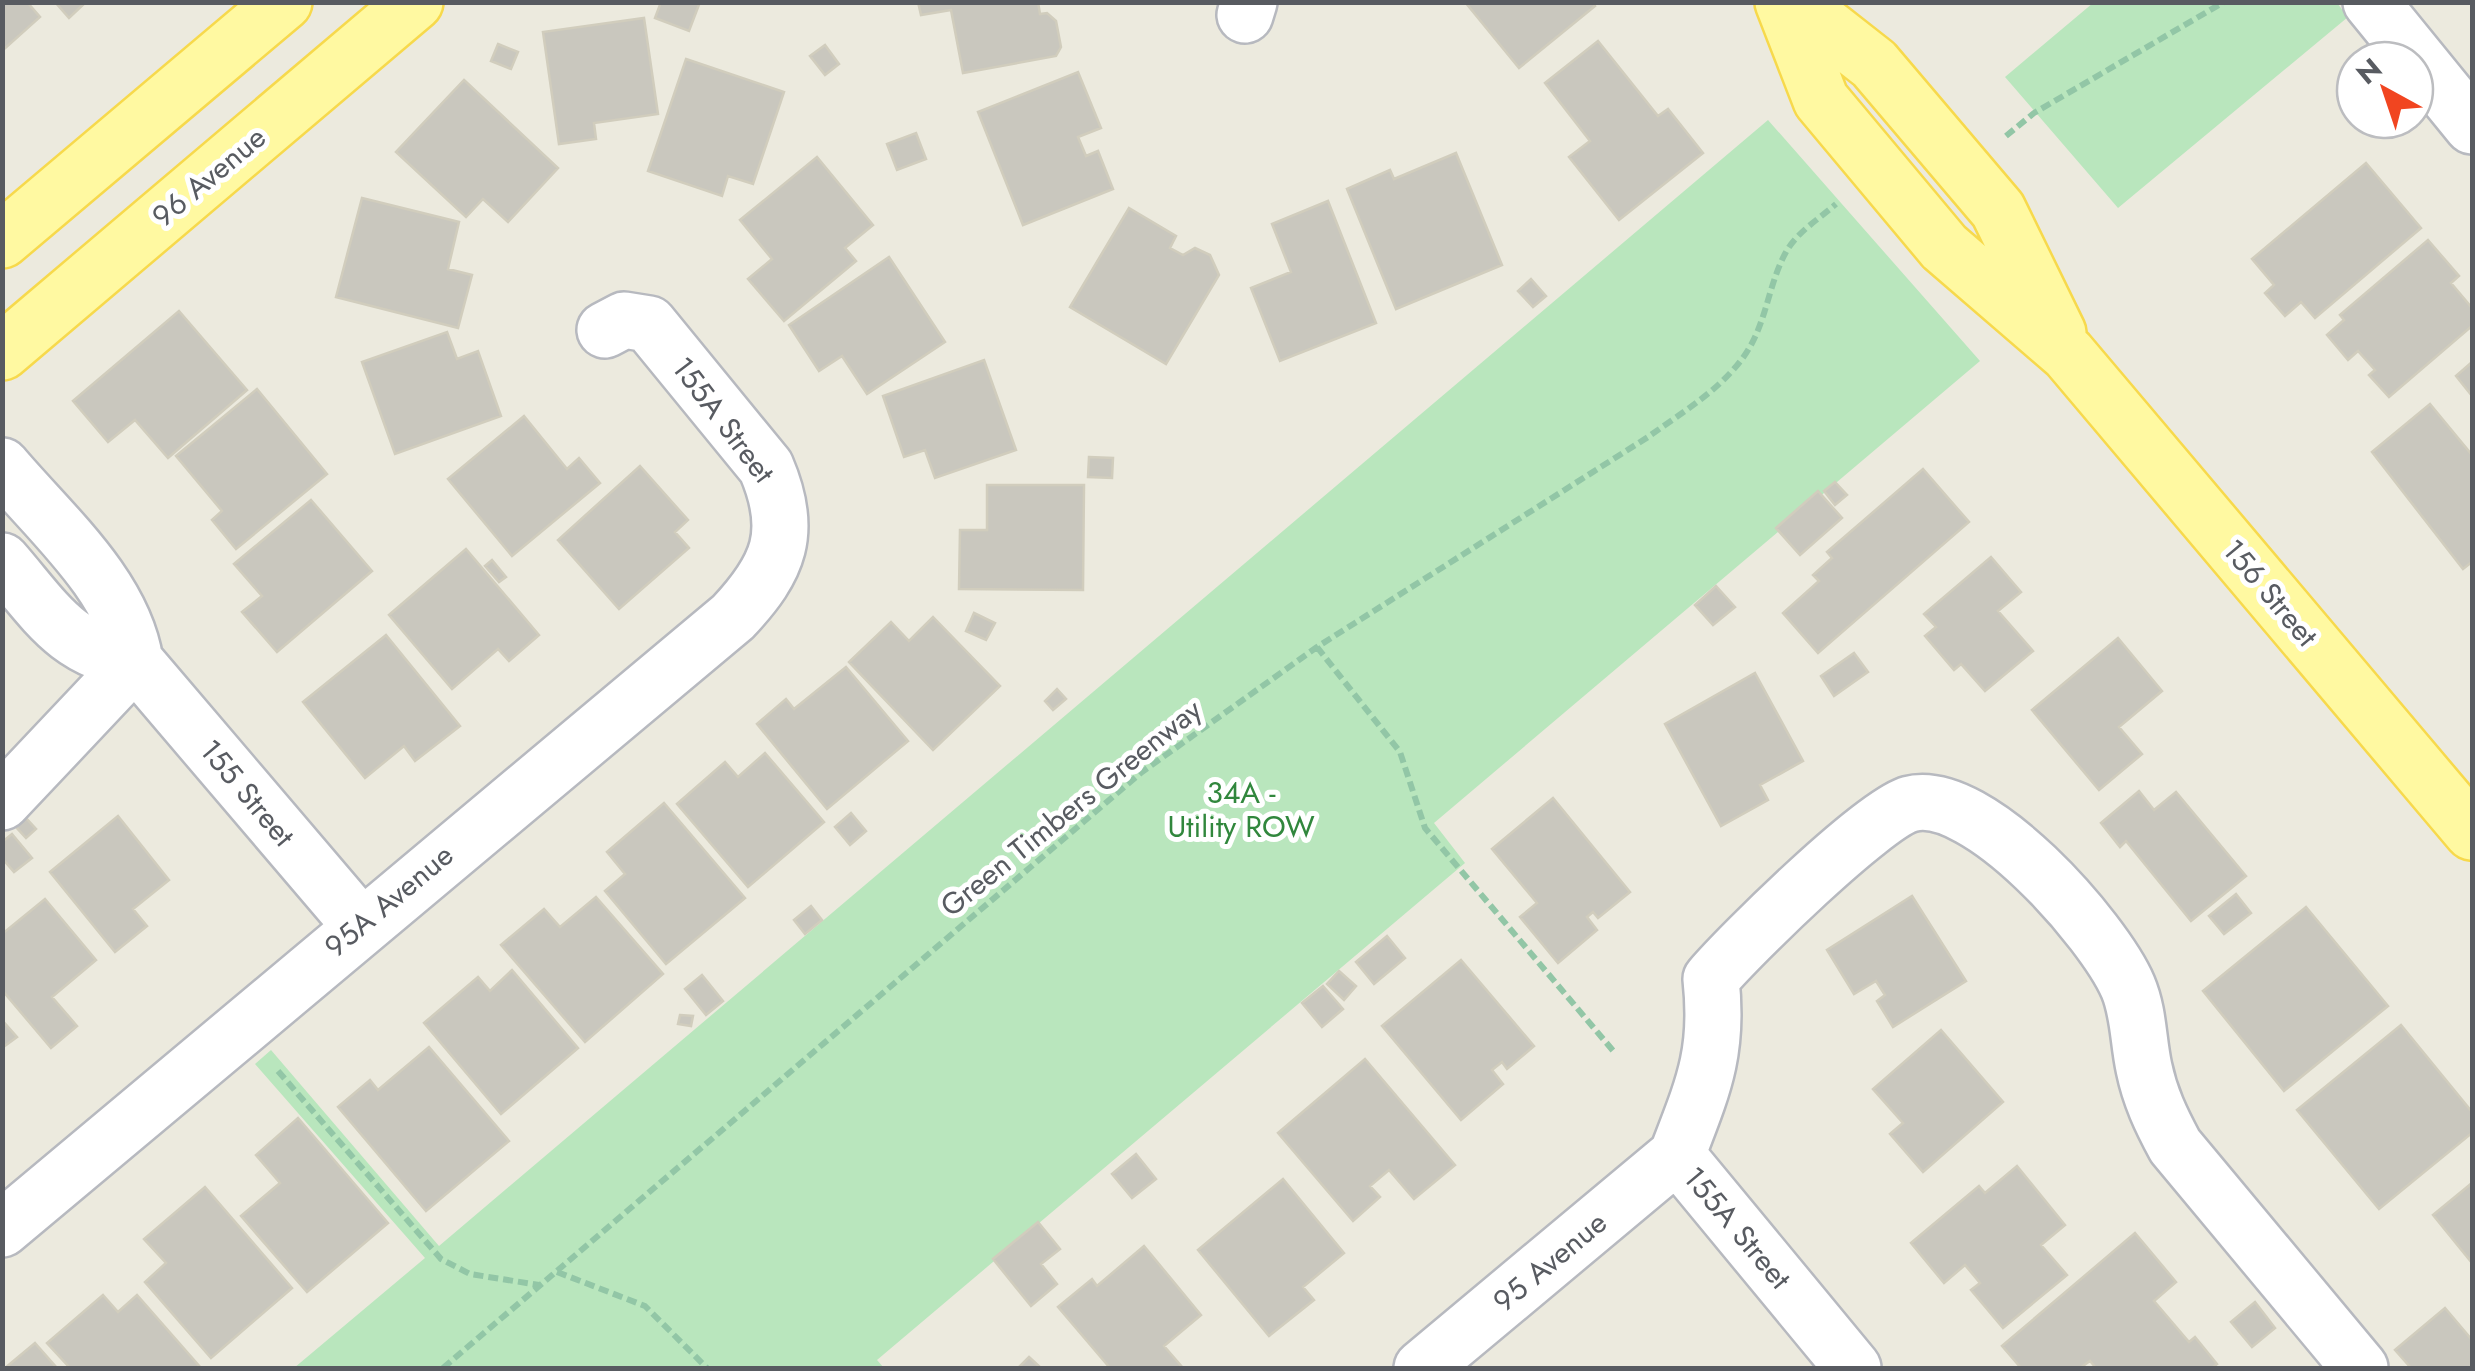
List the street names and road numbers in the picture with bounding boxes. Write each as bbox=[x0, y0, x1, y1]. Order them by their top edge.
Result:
street label: 96 Avenue bbox=[142, 116, 275, 237]
street label: 155A Street bbox=[662, 348, 785, 492]
street label: 156 Street bbox=[2213, 530, 2329, 656]
street label: Green Timbers Greenway bbox=[931, 688, 1211, 927]
street label: 155 Street bbox=[190, 730, 305, 856]
street label: 95A Avenue bbox=[315, 834, 462, 967]
street label: 155A Street bbox=[1673, 1157, 1802, 1299]
street label: 95 Avenue bbox=[1484, 1201, 1616, 1322]

